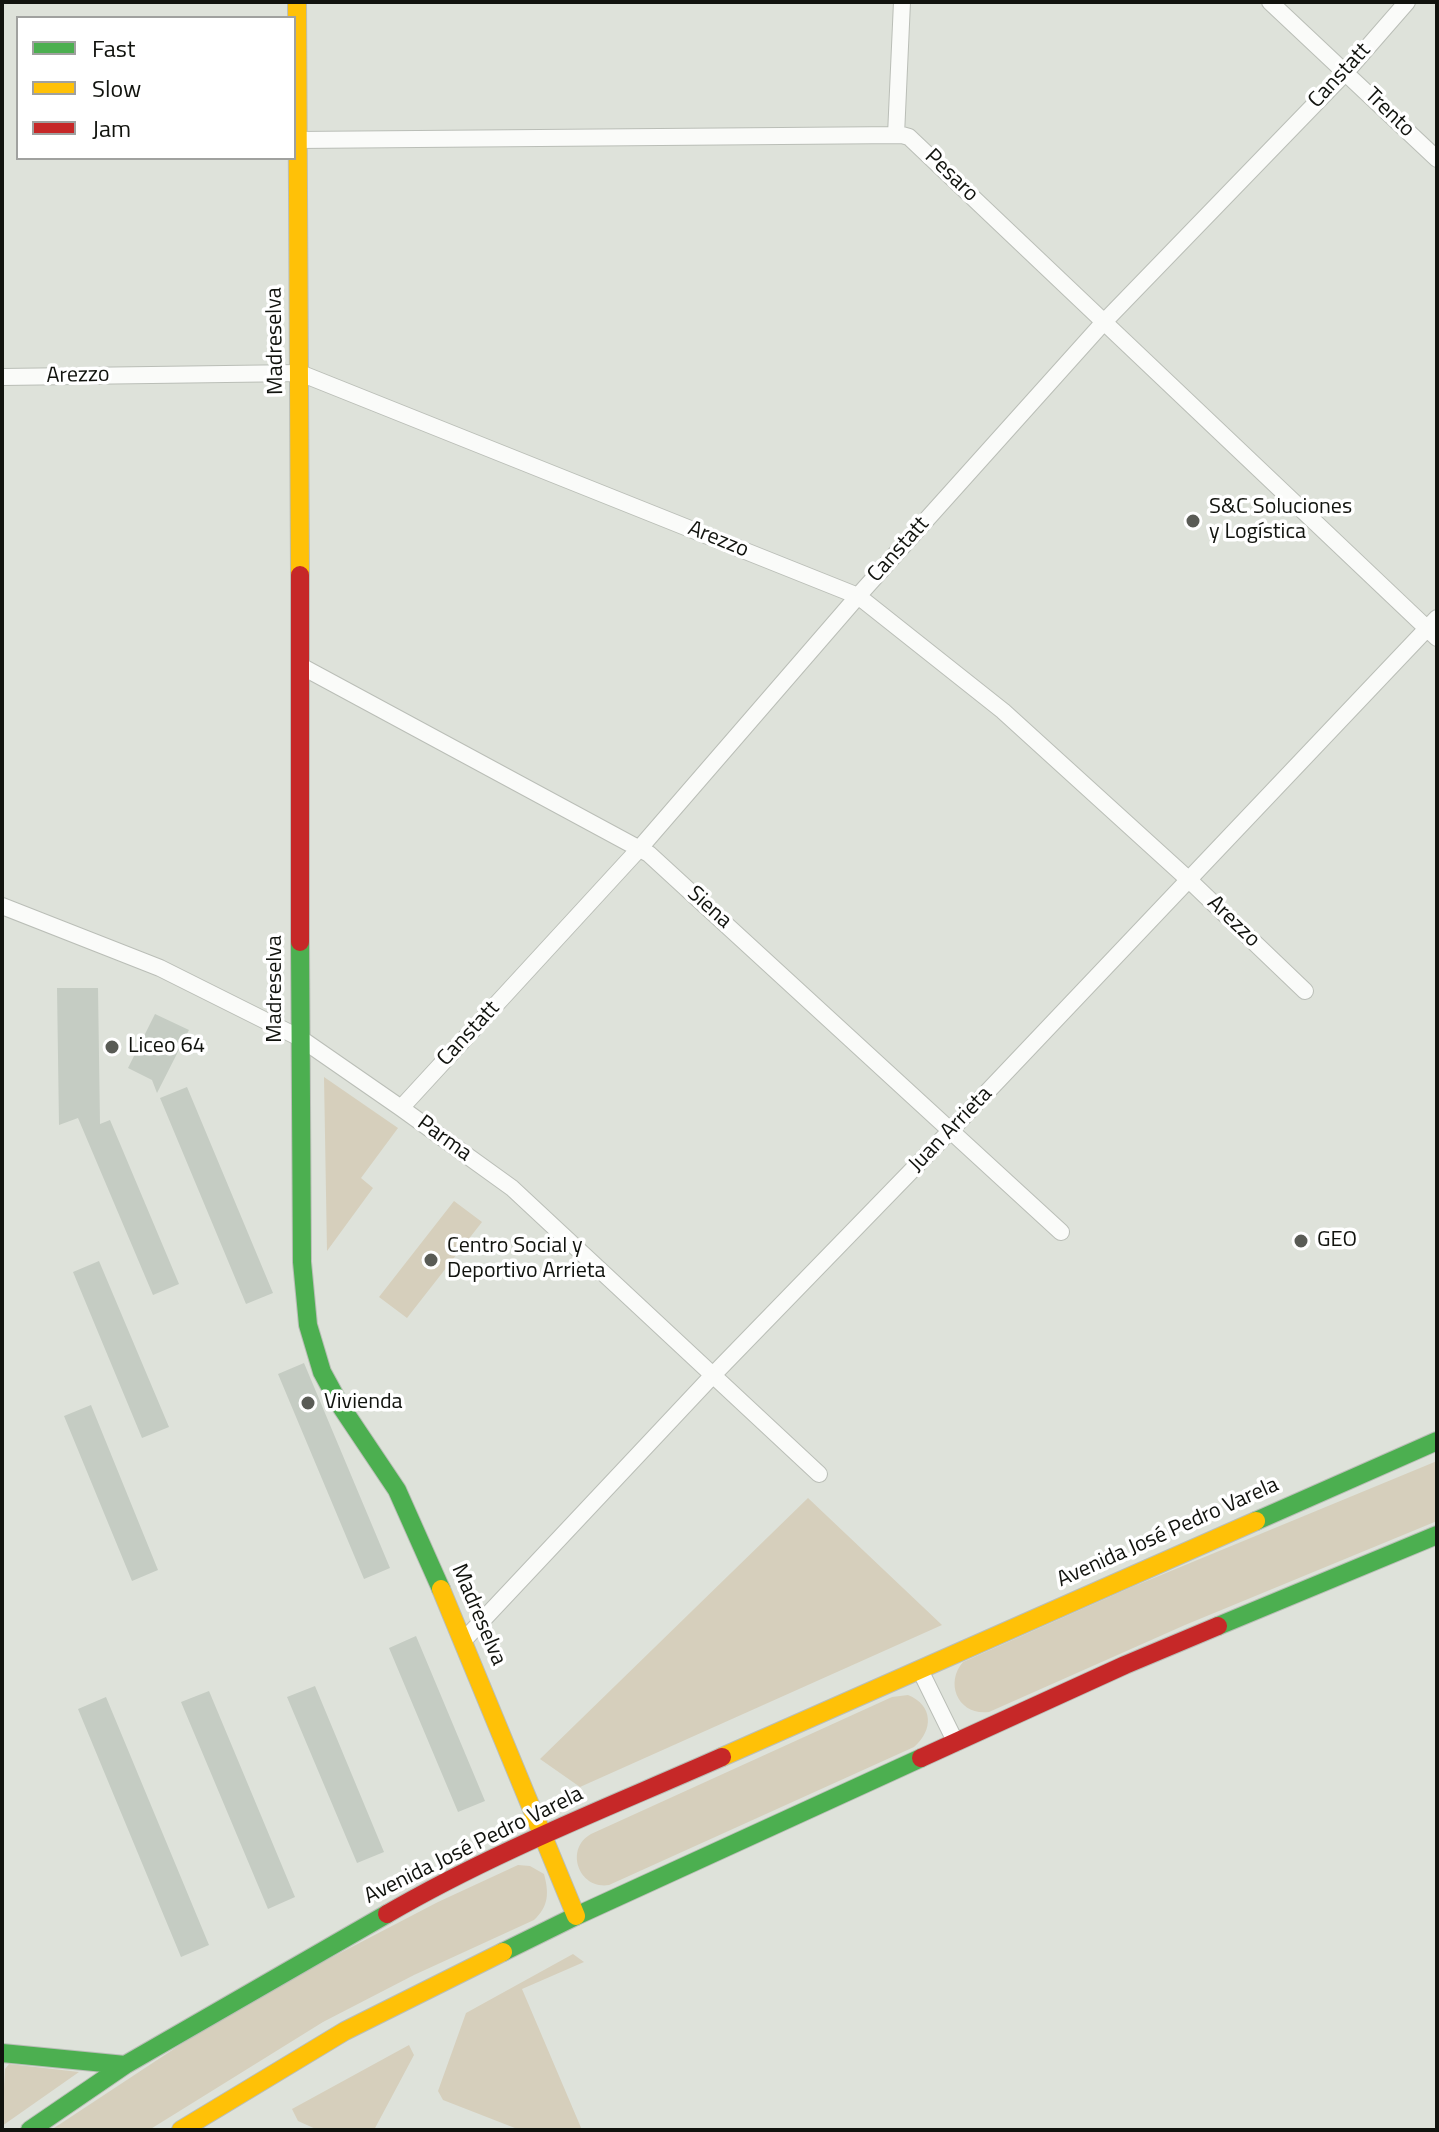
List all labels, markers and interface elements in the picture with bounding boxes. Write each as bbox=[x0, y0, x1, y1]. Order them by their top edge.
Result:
legend bbox=[16, 16, 296, 160]
text: Fast bbox=[92, 30, 135, 66]
street label: Canstatt bbox=[1303, 38, 1377, 114]
text: Slow bbox=[92, 70, 141, 106]
street label: Trento bbox=[1359, 83, 1419, 143]
text: Jam bbox=[92, 110, 131, 146]
street label: Pesaro bbox=[919, 144, 983, 208]
street label: Madreselva bbox=[262, 287, 290, 395]
street label: Arezzo bbox=[46, 362, 110, 390]
place label: S&C Soluciones y Logística bbox=[1209, 495, 1352, 546]
street label: Canstatt bbox=[863, 512, 935, 588]
marker: S&C Soluciones y Logística bbox=[1184, 512, 1202, 530]
street label: Arezzo bbox=[684, 516, 752, 564]
street label: Siena bbox=[681, 881, 737, 935]
street label: Arezzo bbox=[1201, 891, 1265, 953]
street label: Madreselva bbox=[263, 935, 289, 1043]
street label: Canstatt bbox=[432, 996, 506, 1072]
place label: Liceo 64 bbox=[128, 1034, 205, 1060]
marker: Liceo 64 bbox=[103, 1038, 121, 1056]
street label: Juan Arrieta bbox=[904, 1082, 998, 1178]
street label: Parma bbox=[412, 1110, 476, 1168]
place label: GEO bbox=[1317, 1228, 1357, 1254]
marker: GEO bbox=[1292, 1232, 1310, 1250]
place label: Centro Social y Deportivo Arrieta bbox=[447, 1234, 605, 1286]
marker: Centro Social y Deportivo Arrieta bbox=[422, 1251, 440, 1269]
place label: Vivienda bbox=[324, 1390, 403, 1416]
marker: Vivienda bbox=[299, 1394, 317, 1412]
street label: Avenida José Pedro Varela bbox=[1053, 1472, 1283, 1594]
street label: Madreselva bbox=[445, 1560, 511, 1670]
street label: Avenida José Pedro Varela bbox=[360, 1782, 588, 1910]

